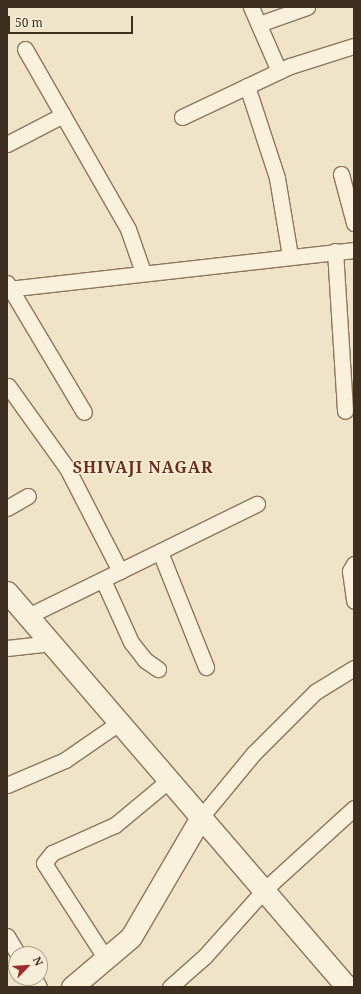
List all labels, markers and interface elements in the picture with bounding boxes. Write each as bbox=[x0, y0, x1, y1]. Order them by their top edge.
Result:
scale bar bbox=[10, 8, 135, 34]
text: 50 m bbox=[15, 14, 43, 31]
district label: SHIVAJI NAGAR bbox=[73, 457, 213, 477]
north arrow bbox=[8, 946, 48, 986]
text: N bbox=[30, 954, 47, 968]

